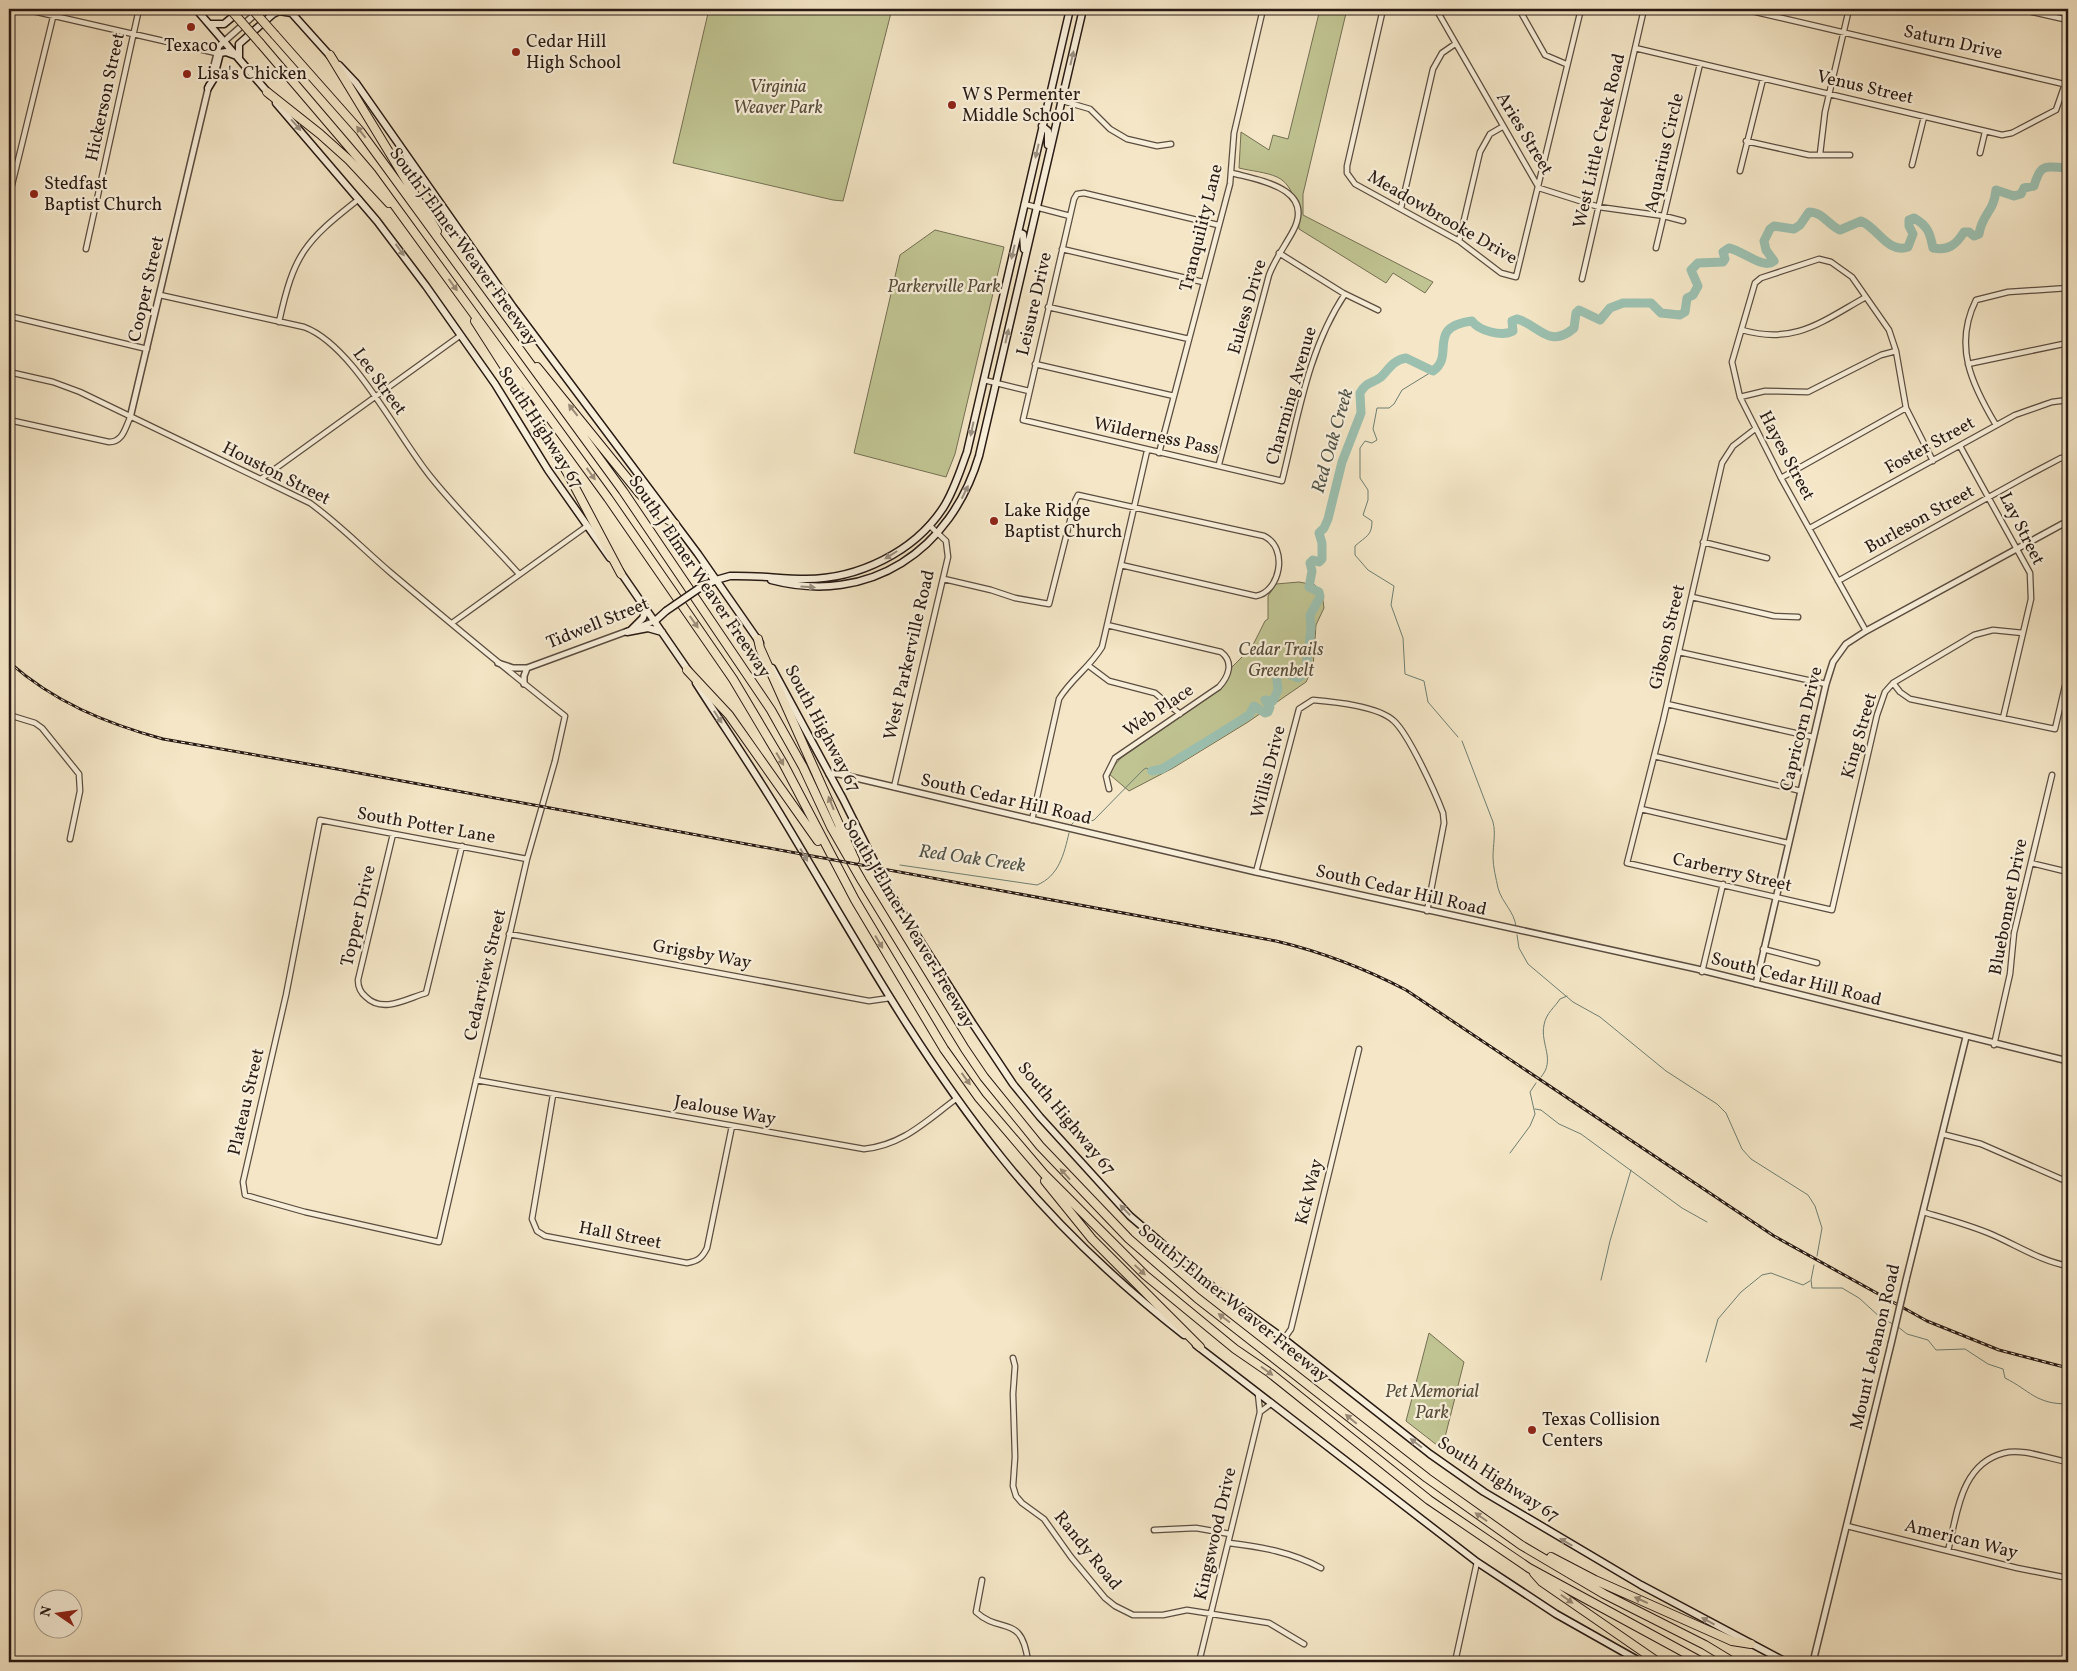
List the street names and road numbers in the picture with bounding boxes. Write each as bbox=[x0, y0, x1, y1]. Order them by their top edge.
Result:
street label: Saturn Drive bbox=[1901, 19, 2005, 67]
street label: Hickerson Street bbox=[80, 30, 132, 164]
street label: West Little Creek Road bbox=[1568, 51, 1632, 231]
street label: Venus Street bbox=[1814, 65, 1916, 111]
street label: Aries Street bbox=[1489, 88, 1559, 180]
street label: Aquarius Circle bbox=[1639, 91, 1691, 215]
street label: South J Elmer Weaver Freeway bbox=[382, 143, 544, 352]
street label: Tranquility Lane bbox=[1174, 162, 1230, 294]
street label: Meadowbrooke Drive bbox=[1362, 165, 1522, 271]
street label: Cooper Street bbox=[123, 234, 171, 344]
street label: Leisure Drive bbox=[1011, 250, 1059, 358]
street label: Euless Drive bbox=[1222, 257, 1274, 357]
street label: Charming Avenue bbox=[1260, 324, 1324, 468]
street label: Lee Street bbox=[346, 343, 412, 421]
street label: South Highway 67 bbox=[491, 362, 589, 494]
street label: Hayes Street bbox=[1752, 407, 1820, 505]
street label: Foster Street bbox=[1880, 411, 1980, 481]
street label: Wilderness Pass bbox=[1091, 412, 1221, 462]
street label: Houston Street bbox=[218, 436, 334, 512]
street label: South J Elmer Weaver Freeway bbox=[622, 471, 777, 684]
street label: Burleson Street bbox=[1861, 480, 1979, 560]
street label: Lay Street bbox=[1992, 488, 2050, 570]
street label: West Parkerville Road bbox=[878, 568, 942, 742]
street label: Gibson Street bbox=[1644, 582, 1692, 692]
street label: Tidwell Street bbox=[543, 592, 653, 656]
street label: South Highway 67 bbox=[778, 661, 866, 797]
street label: Capricorn Drive bbox=[1774, 664, 1830, 794]
street label: Web Place bbox=[1119, 678, 1199, 744]
street label: King Street bbox=[1836, 690, 1884, 782]
street label: Willis Drive bbox=[1245, 723, 1293, 821]
street label: South Cedar Hill Road bbox=[918, 768, 1094, 832]
street label: South Potter Lane bbox=[355, 802, 497, 850]
street label: South J Elmer Weaver Freeway bbox=[836, 815, 981, 1033]
street label: Bluebonnet Drive bbox=[1984, 837, 2034, 977]
street label: Carberry Street bbox=[1670, 847, 1794, 899]
street label: South Cedar Hill Road bbox=[1313, 859, 1489, 923]
street label: Topper Drive bbox=[335, 863, 383, 969]
street label: Cedarview Street bbox=[459, 907, 513, 1043]
street label: Grigsby Way bbox=[651, 934, 754, 976]
street label: South Cedar Hill Road bbox=[1708, 947, 1884, 1013]
street label: Plateau Street bbox=[223, 1046, 271, 1158]
street label: South Highway 67 bbox=[1011, 1057, 1121, 1181]
street label: Jealouse Way bbox=[672, 1090, 778, 1132]
street label: Kck Way bbox=[1290, 1156, 1330, 1227]
street label: Hall Street bbox=[576, 1216, 664, 1256]
street label: South J Elmer Weaver Freeway bbox=[1132, 1219, 1334, 1389]
street label: Mount Lebanon Road bbox=[1845, 1262, 1907, 1432]
street label: South Highway 67 bbox=[1432, 1431, 1564, 1529]
street label: Kingswood Drive bbox=[1189, 1465, 1243, 1603]
street label: Randy Road bbox=[1047, 1506, 1127, 1596]
street label: American Way bbox=[1902, 1514, 2020, 1566]

